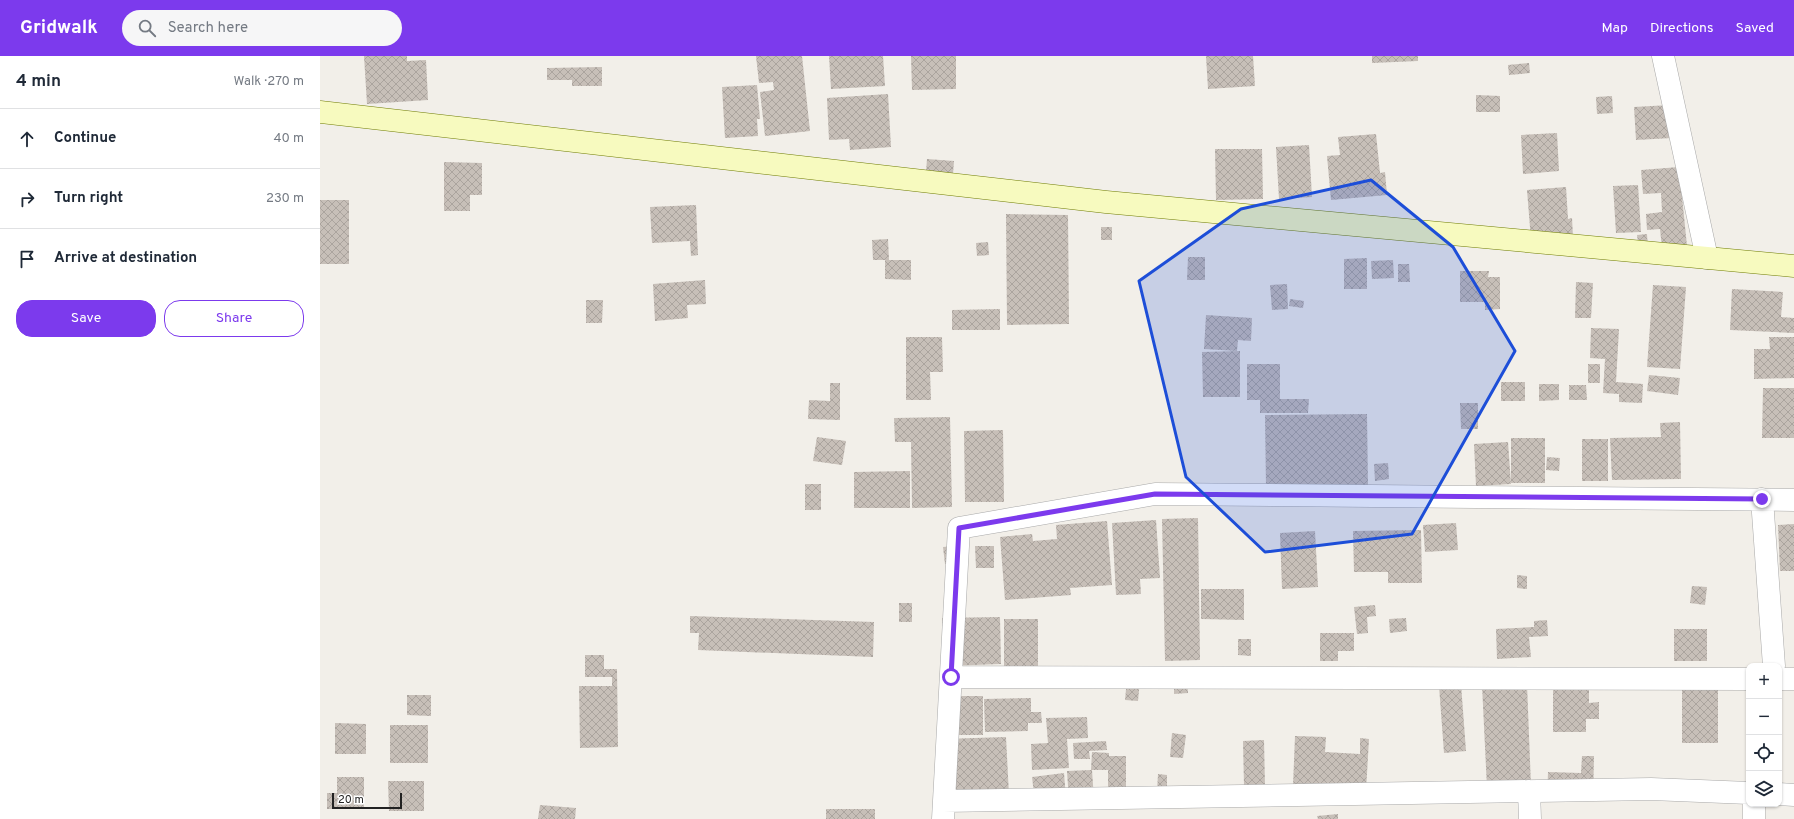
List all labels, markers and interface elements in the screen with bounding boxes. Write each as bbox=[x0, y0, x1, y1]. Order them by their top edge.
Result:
search box bbox=[122, 10, 402, 46]
text: Gridwalk bbox=[20, 16, 98, 40]
icon: search bbox=[136, 17, 158, 39]
text: Search here bbox=[168, 19, 248, 38]
text: Map bbox=[1602, 20, 1628, 37]
text: Directions bbox=[1650, 20, 1714, 37]
text: Saved bbox=[1736, 20, 1774, 37]
text: 4 min bbox=[16, 71, 61, 93]
text: Walk · 270 m bbox=[234, 74, 304, 90]
icon: ahead bbox=[16, 128, 38, 150]
text: Continue bbox=[54, 129, 116, 148]
text: 40 m bbox=[274, 131, 304, 147]
icon: right bbox=[16, 188, 38, 210]
text: Turn right bbox=[54, 189, 123, 208]
text: 230 m bbox=[266, 191, 304, 207]
icon: arrive bbox=[16, 248, 38, 270]
text: Arrive at destination bbox=[54, 249, 197, 268]
button: Save bbox=[16, 300, 156, 337]
button: Share bbox=[164, 300, 304, 337]
route end bbox=[1753, 490, 1771, 508]
map controls bbox=[1746, 663, 1782, 807]
button: + bbox=[1746, 663, 1782, 699]
route start bbox=[942, 668, 960, 686]
button: − bbox=[1746, 699, 1782, 735]
button: locate bbox=[1746, 735, 1782, 771]
button: layers bbox=[1746, 771, 1782, 807]
scale bar bbox=[332, 791, 402, 810]
text: 20 m bbox=[338, 793, 364, 807]

